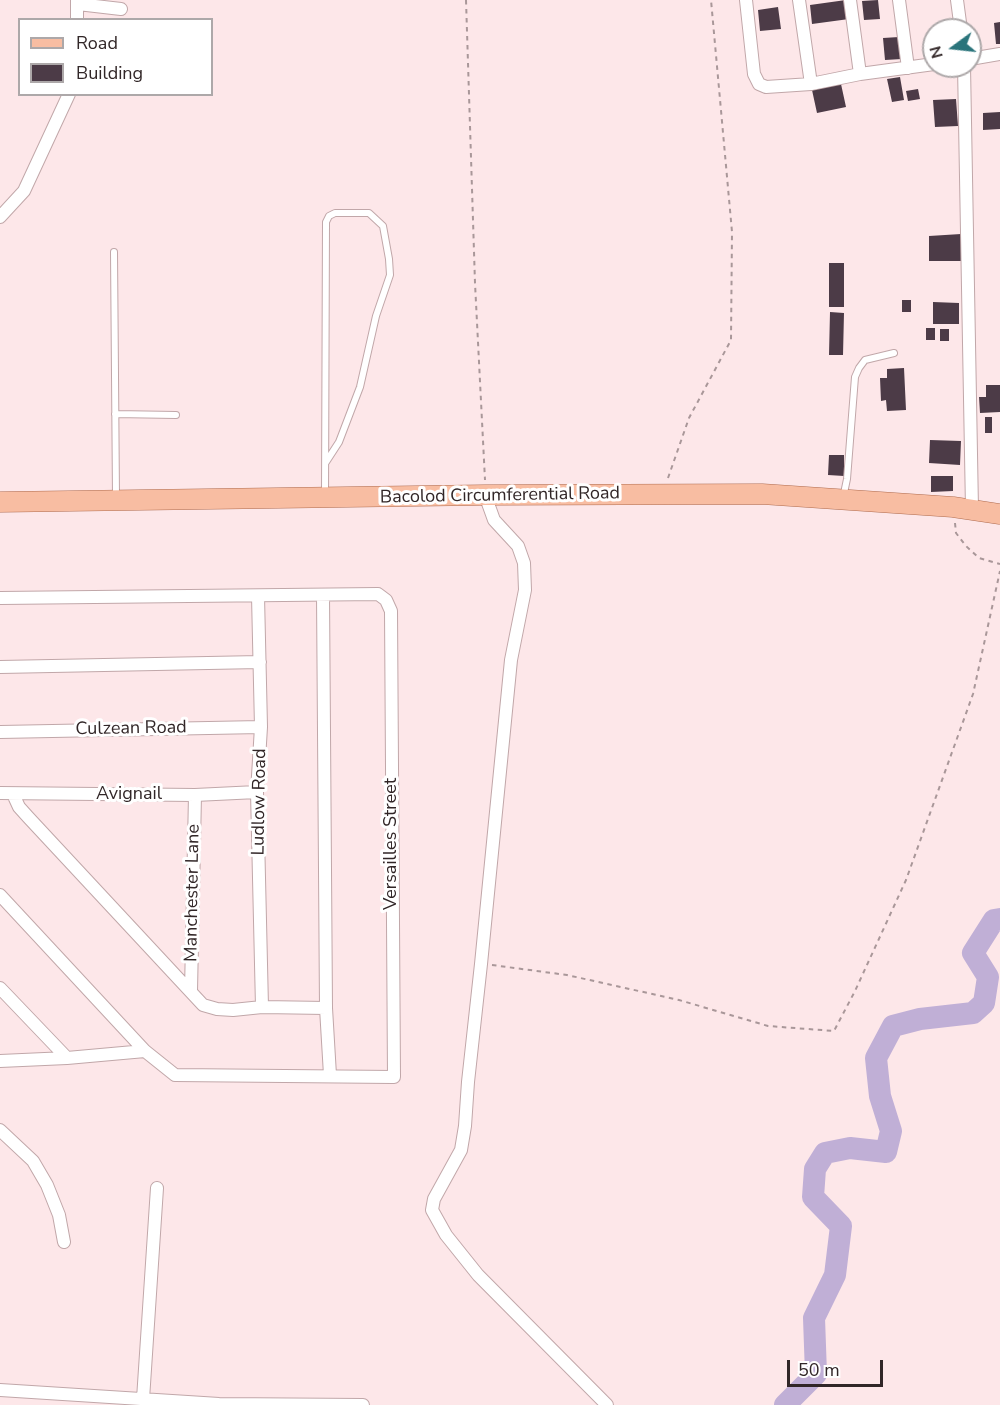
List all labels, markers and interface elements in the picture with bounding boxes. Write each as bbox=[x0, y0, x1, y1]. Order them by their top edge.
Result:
legend bbox=[18, 18, 213, 96]
north arrow bbox=[922, 18, 982, 78]
text: Road bbox=[76, 31, 118, 55]
text: N bbox=[924, 44, 949, 61]
text: Building bbox=[76, 61, 143, 85]
street label: Bacolod Circumferential Road bbox=[380, 483, 620, 509]
street label: Culzean Road bbox=[75, 717, 187, 741]
street label: Ludlow Road bbox=[248, 748, 272, 856]
street label: Versailles Street bbox=[381, 778, 403, 910]
street label: Avignail bbox=[96, 784, 162, 806]
street label: Manchester Lane bbox=[181, 824, 205, 962]
scale bar bbox=[790, 1348, 886, 1386]
text: 50 m bbox=[798, 1358, 840, 1382]

